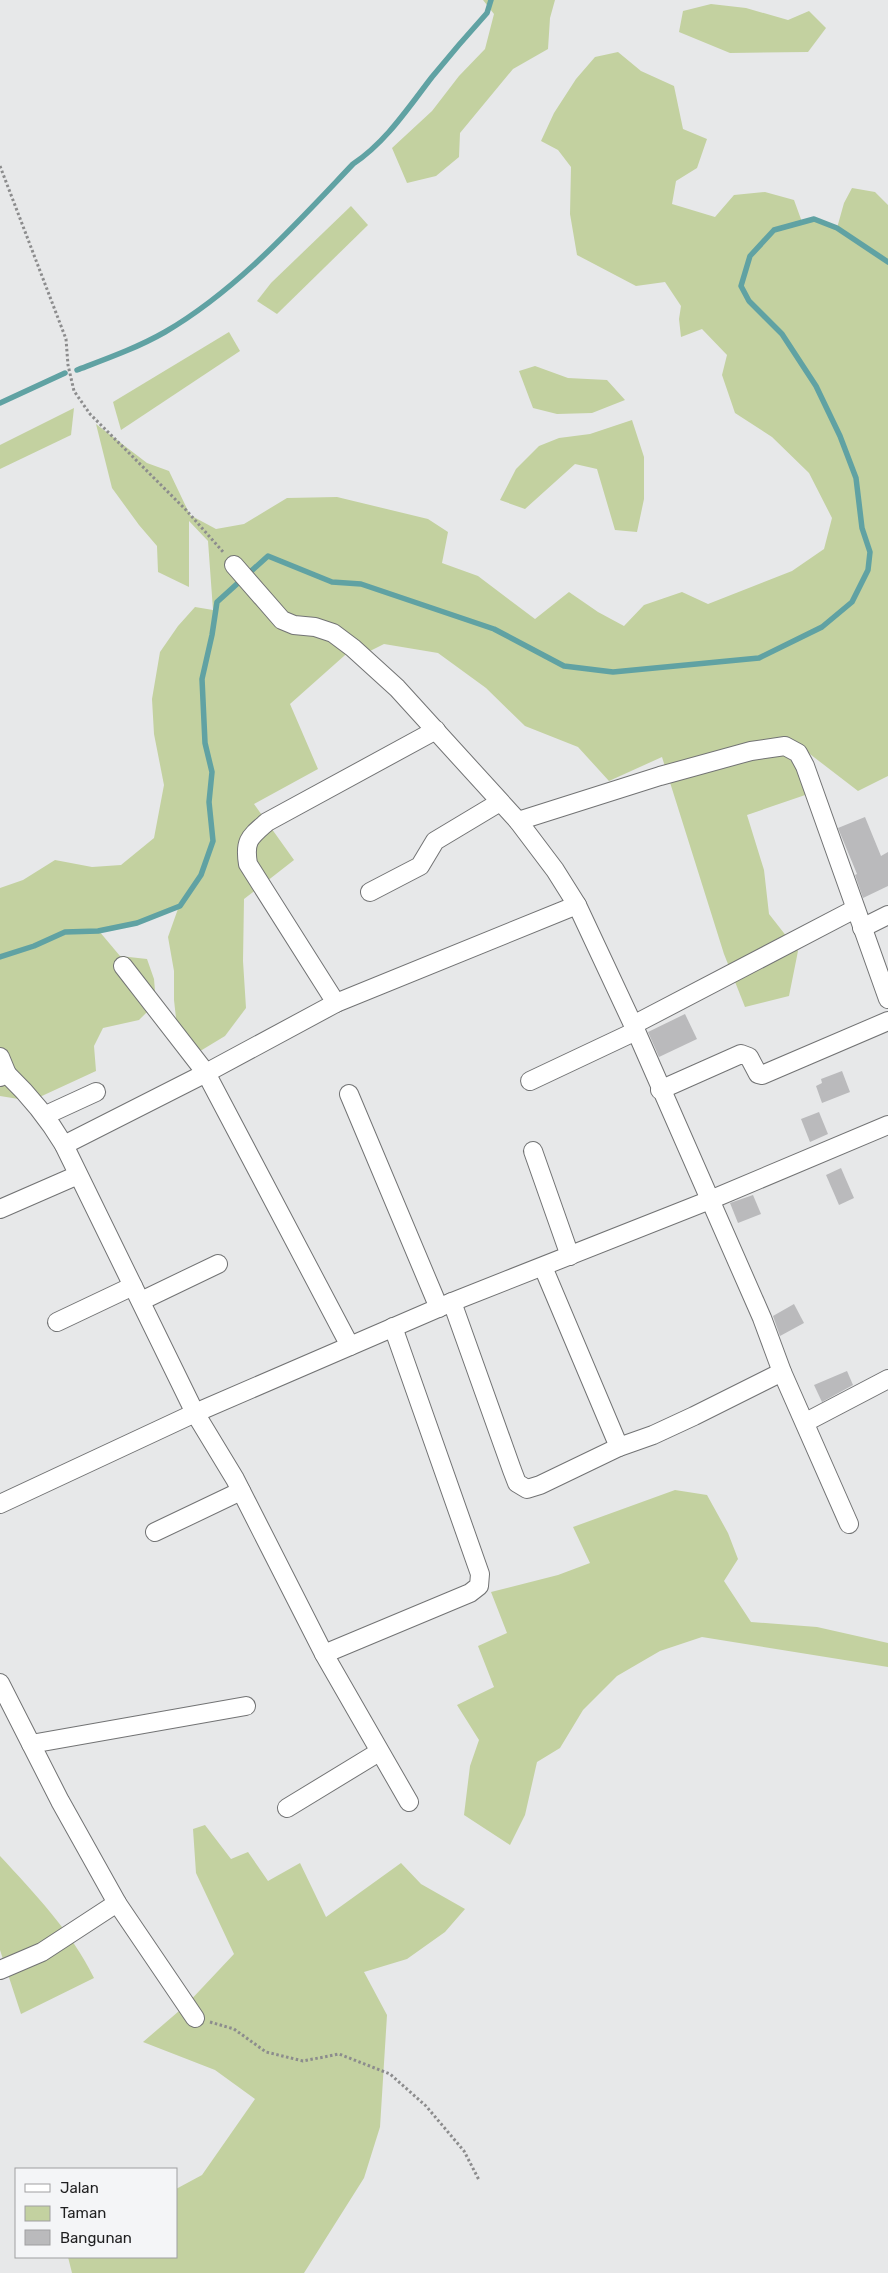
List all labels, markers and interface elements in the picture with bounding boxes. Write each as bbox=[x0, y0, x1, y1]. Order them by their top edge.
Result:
legend bbox=[15, 2168, 178, 2258]
text: Jalan bbox=[60, 2179, 99, 2197]
text: Taman bbox=[60, 2204, 106, 2222]
text: Bangunan bbox=[60, 2229, 132, 2247]

